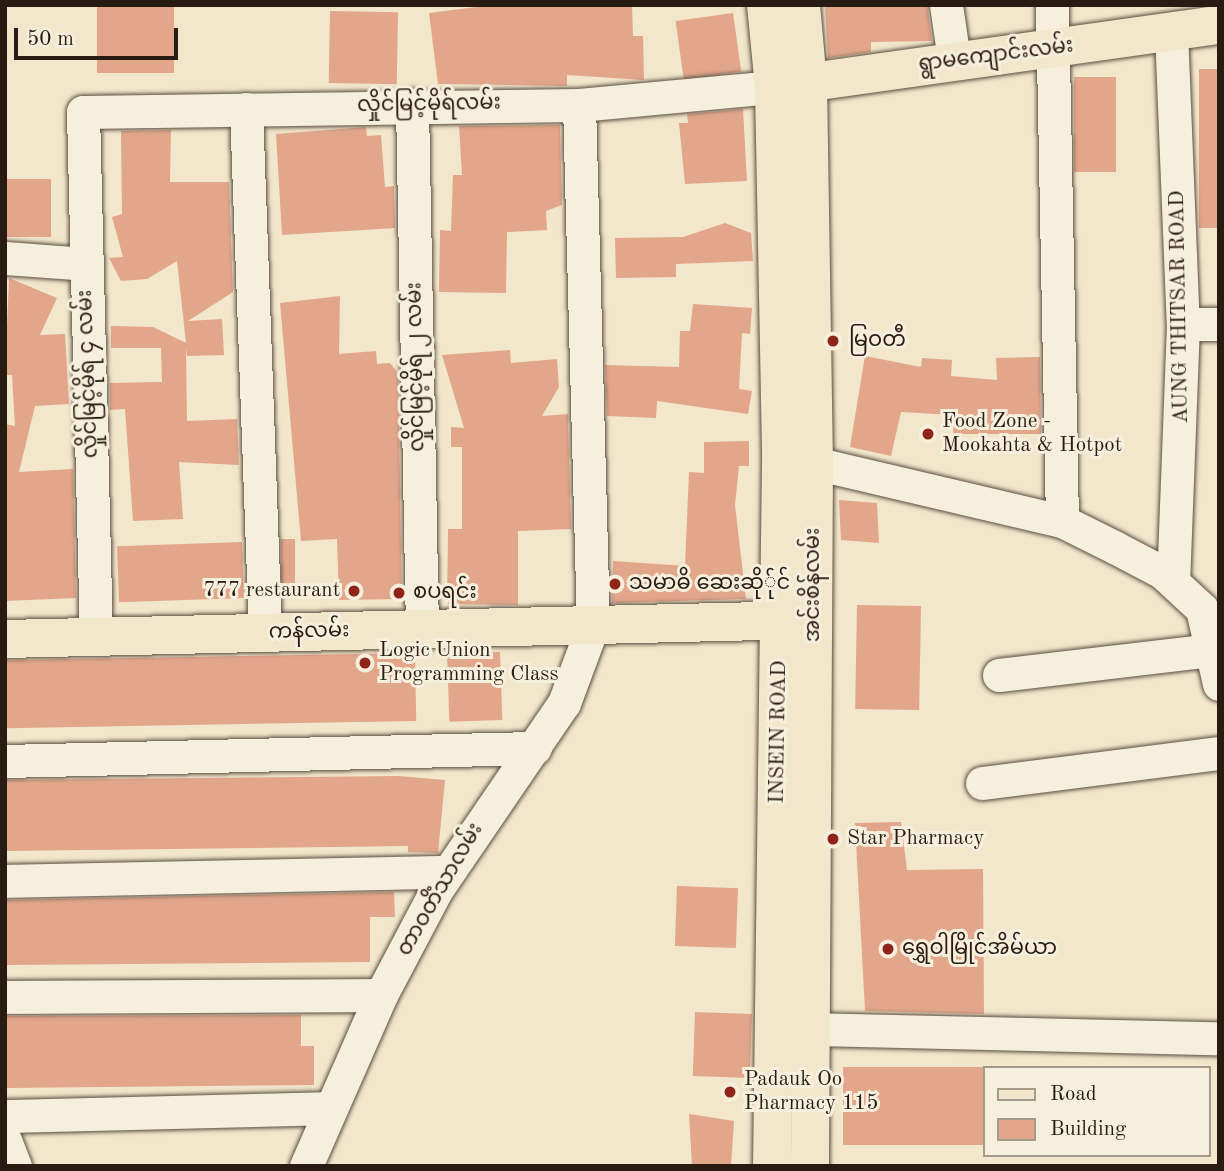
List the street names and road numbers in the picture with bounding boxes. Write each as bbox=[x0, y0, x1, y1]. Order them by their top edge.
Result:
street label: ရွာမကျောင်းလမ်း bbox=[917, 34, 1075, 78]
street label: လှိုင်မြင့်မိုရ်လမ်း bbox=[357, 91, 501, 119]
street label: AUNG THITSAR ROAD bbox=[1165, 190, 1195, 424]
street label: လှိုင်မြင့်မိုရ် ၂ လမ်း bbox=[403, 282, 431, 452]
street label: လှိုင်မြင့်မိုရ် ၄ လမ်း bbox=[73, 289, 105, 459]
street label: အင်းစိန်လမ်း bbox=[801, 528, 827, 642]
street label: ကန်လမ်း bbox=[268, 619, 350, 645]
street label: INSEIN ROAD bbox=[765, 660, 793, 804]
street label: တာဝတိံသာလမ်း bbox=[393, 819, 489, 961]

